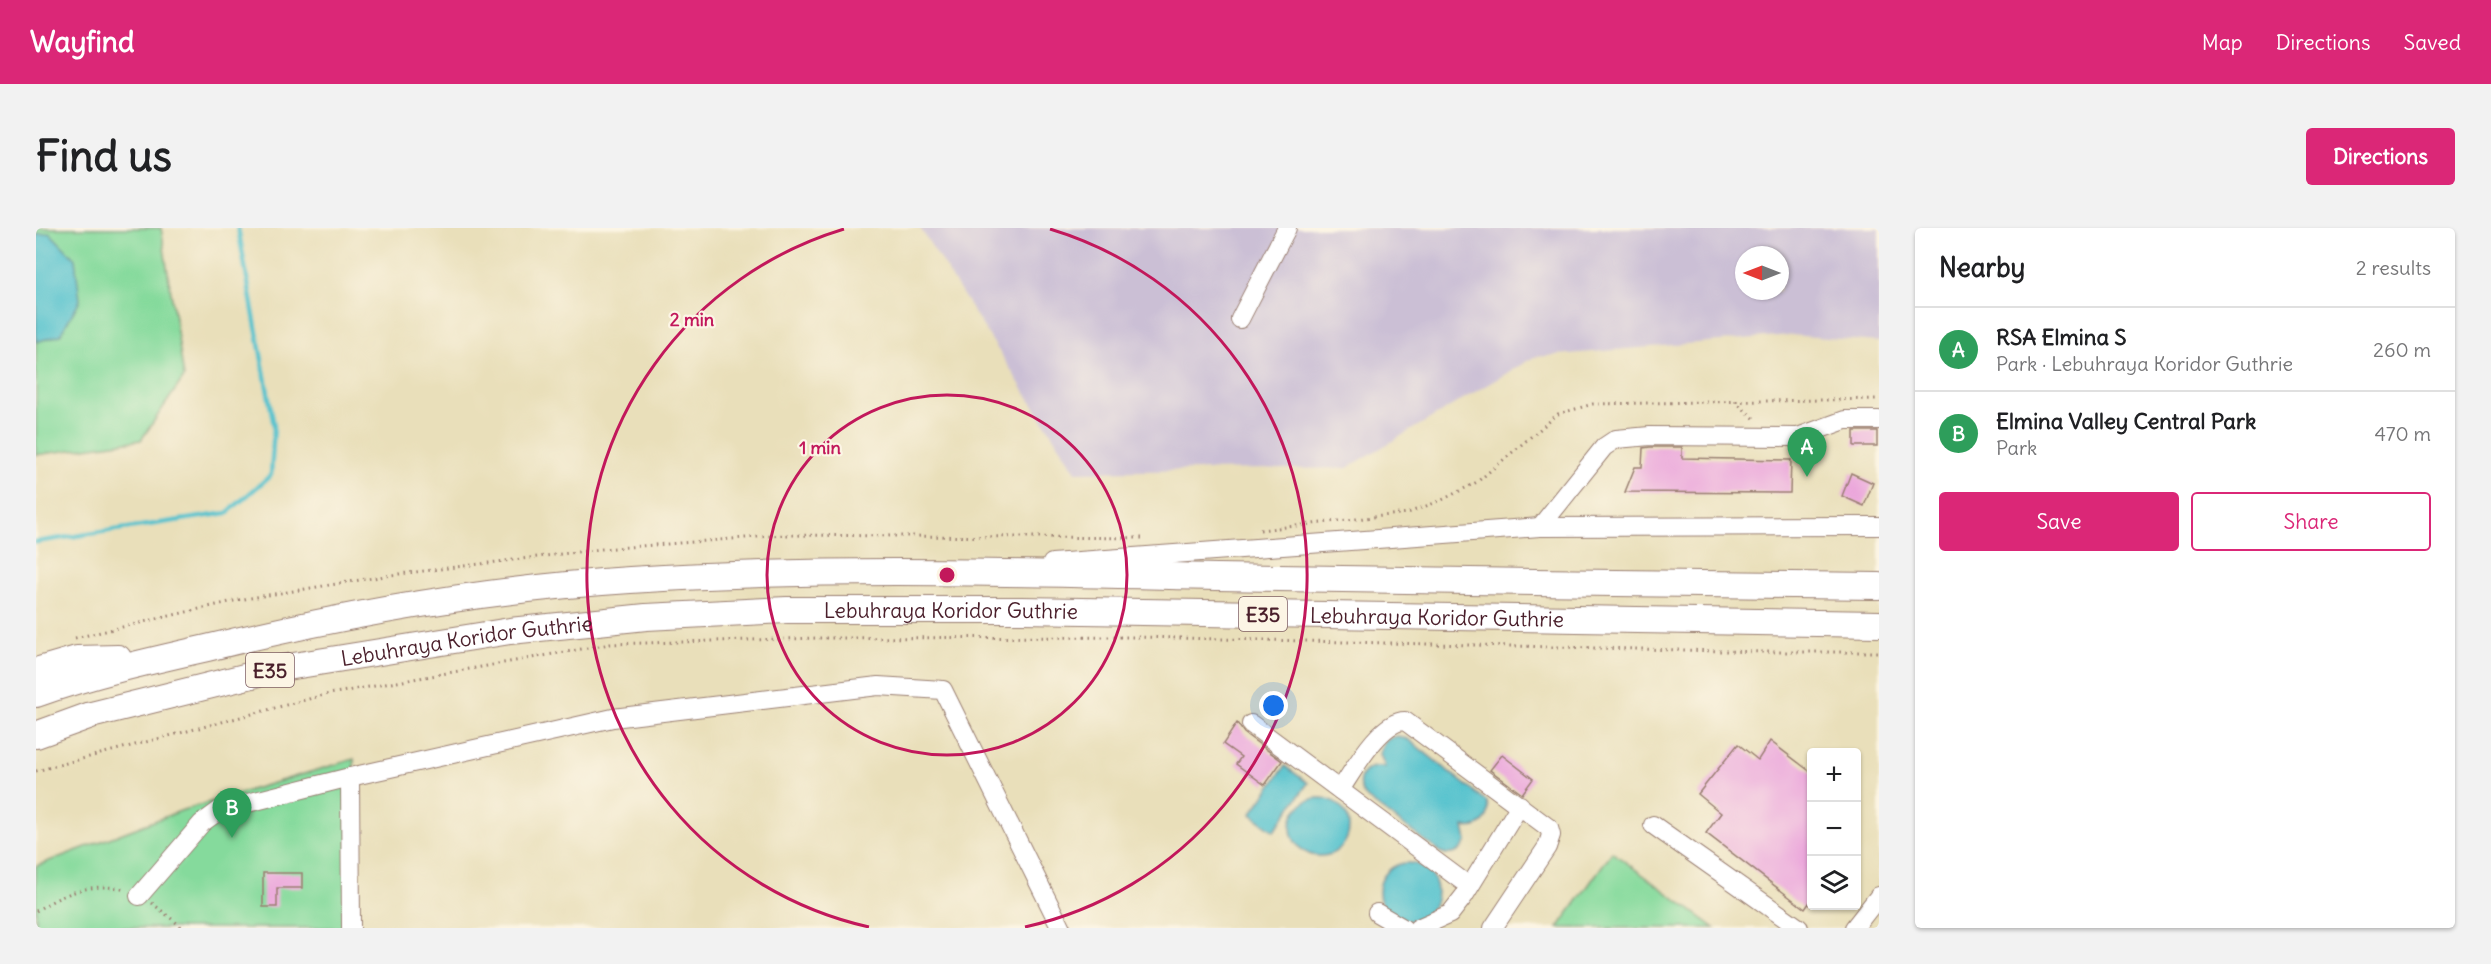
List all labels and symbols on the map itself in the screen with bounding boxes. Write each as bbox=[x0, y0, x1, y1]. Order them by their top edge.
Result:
north arrow bbox=[1735, 246, 1789, 300]
text: 2 min bbox=[670, 308, 715, 331]
pin: A bbox=[1788, 428, 1826, 477]
text: 1 min bbox=[799, 436, 841, 459]
centre of rings bbox=[937, 565, 957, 585]
street label: Lebuhraya Koridor Guthrie bbox=[824, 596, 1078, 624]
road number: E35 bbox=[1239, 597, 1287, 631]
street label: Lebuhraya Koridor Guthrie bbox=[1310, 601, 1564, 632]
street label: Lebuhraya Koridor Guthrie bbox=[339, 609, 594, 672]
road number: E35 bbox=[246, 653, 294, 687]
your location bbox=[1259, 691, 1288, 720]
pin: B bbox=[212, 788, 252, 838]

